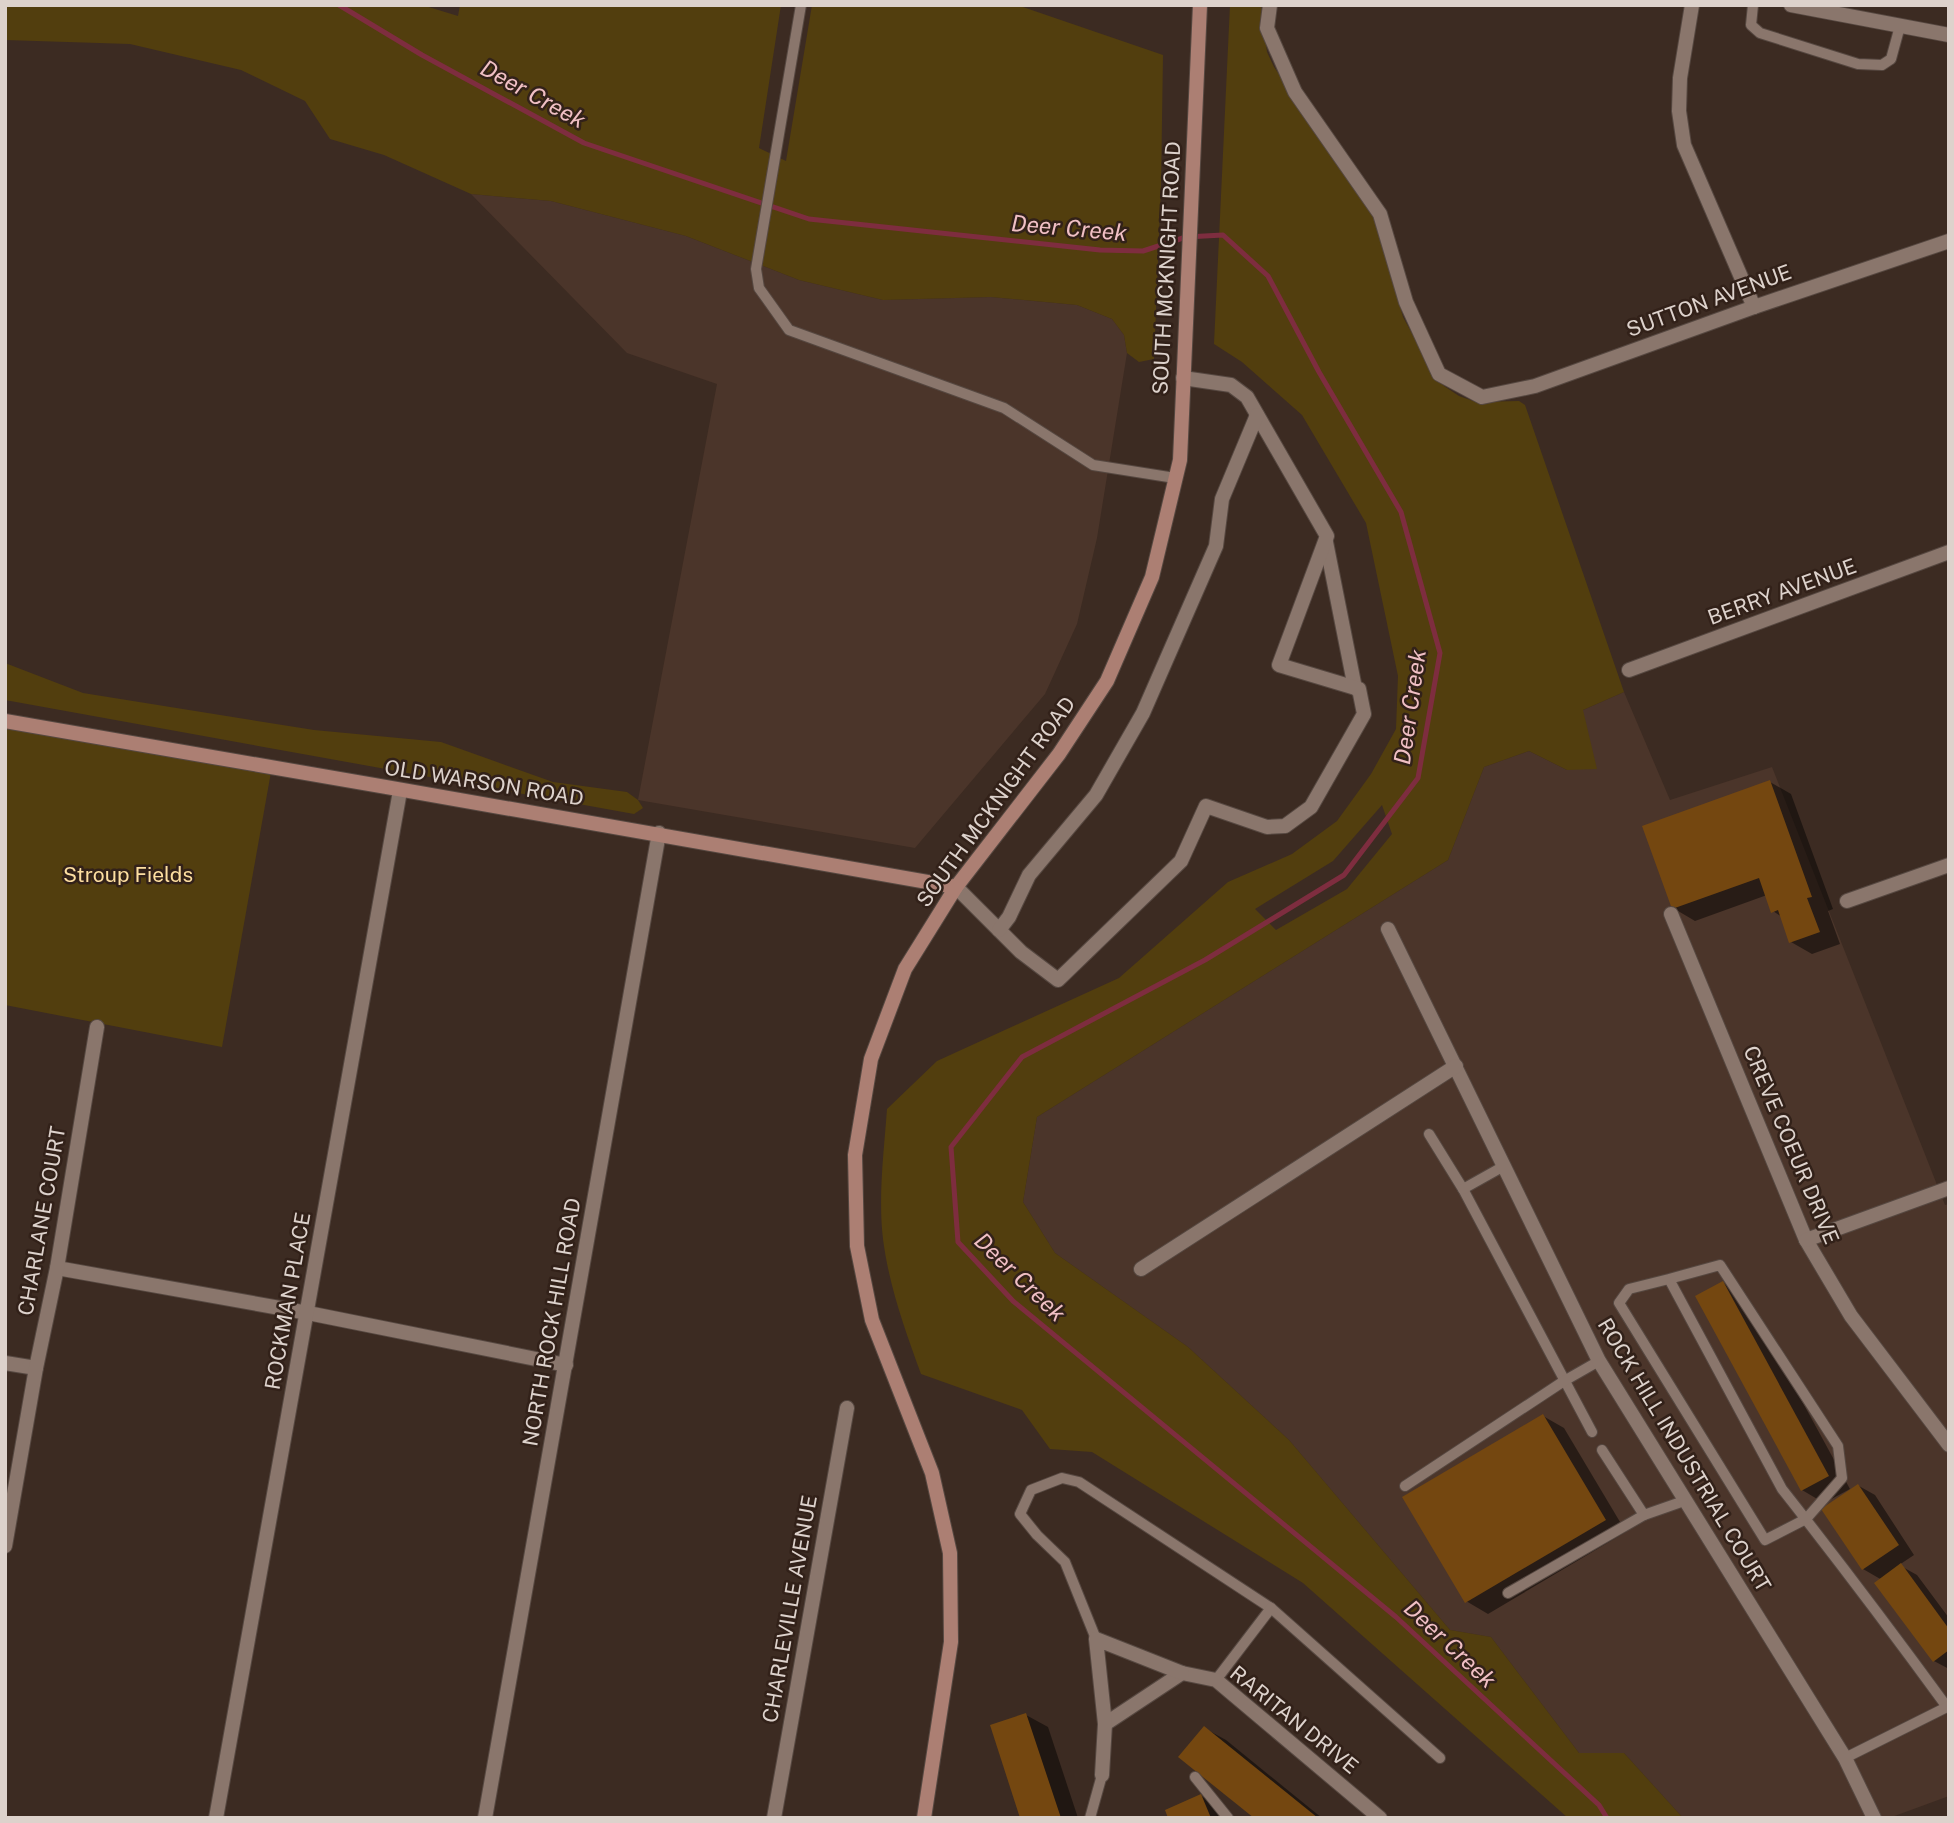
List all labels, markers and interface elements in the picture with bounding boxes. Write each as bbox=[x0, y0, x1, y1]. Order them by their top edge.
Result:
water label: Deer Creek bbox=[476, 54, 591, 134]
street label: SOUTH MCKNIGHT ROAD bbox=[1147, 141, 1186, 395]
water label: Deer Creek bbox=[1010, 209, 1129, 246]
street label: SUTTON AVENUE bbox=[1623, 259, 1795, 342]
street label: BERRY AVENUE bbox=[1704, 553, 1860, 630]
water label: Deer Creek bbox=[1388, 647, 1431, 766]
street label: SOUTH MCKNIGHT ROAD bbox=[911, 692, 1080, 912]
street label: OLD WARSON ROAD bbox=[383, 754, 585, 811]
park label: Stroup Fields bbox=[63, 862, 193, 887]
street label: CREVE COEUR DRIVE bbox=[1738, 1042, 1845, 1248]
street label: CHARLANE COURT bbox=[13, 1124, 70, 1317]
street label: NORTH ROCK HILL ROAD bbox=[517, 1196, 586, 1448]
street label: ROCKMAN PLACE bbox=[260, 1210, 315, 1392]
water label: Deer Creek bbox=[969, 1227, 1072, 1327]
street label: ROCK HILL INDUSTRIAL COURT bbox=[1593, 1313, 1776, 1596]
street label: CHARLEVILLE AVENUE bbox=[757, 1493, 822, 1725]
water label: Deer Creek bbox=[1399, 1594, 1502, 1693]
street label: RARITAN DRIVE bbox=[1225, 1660, 1363, 1779]

